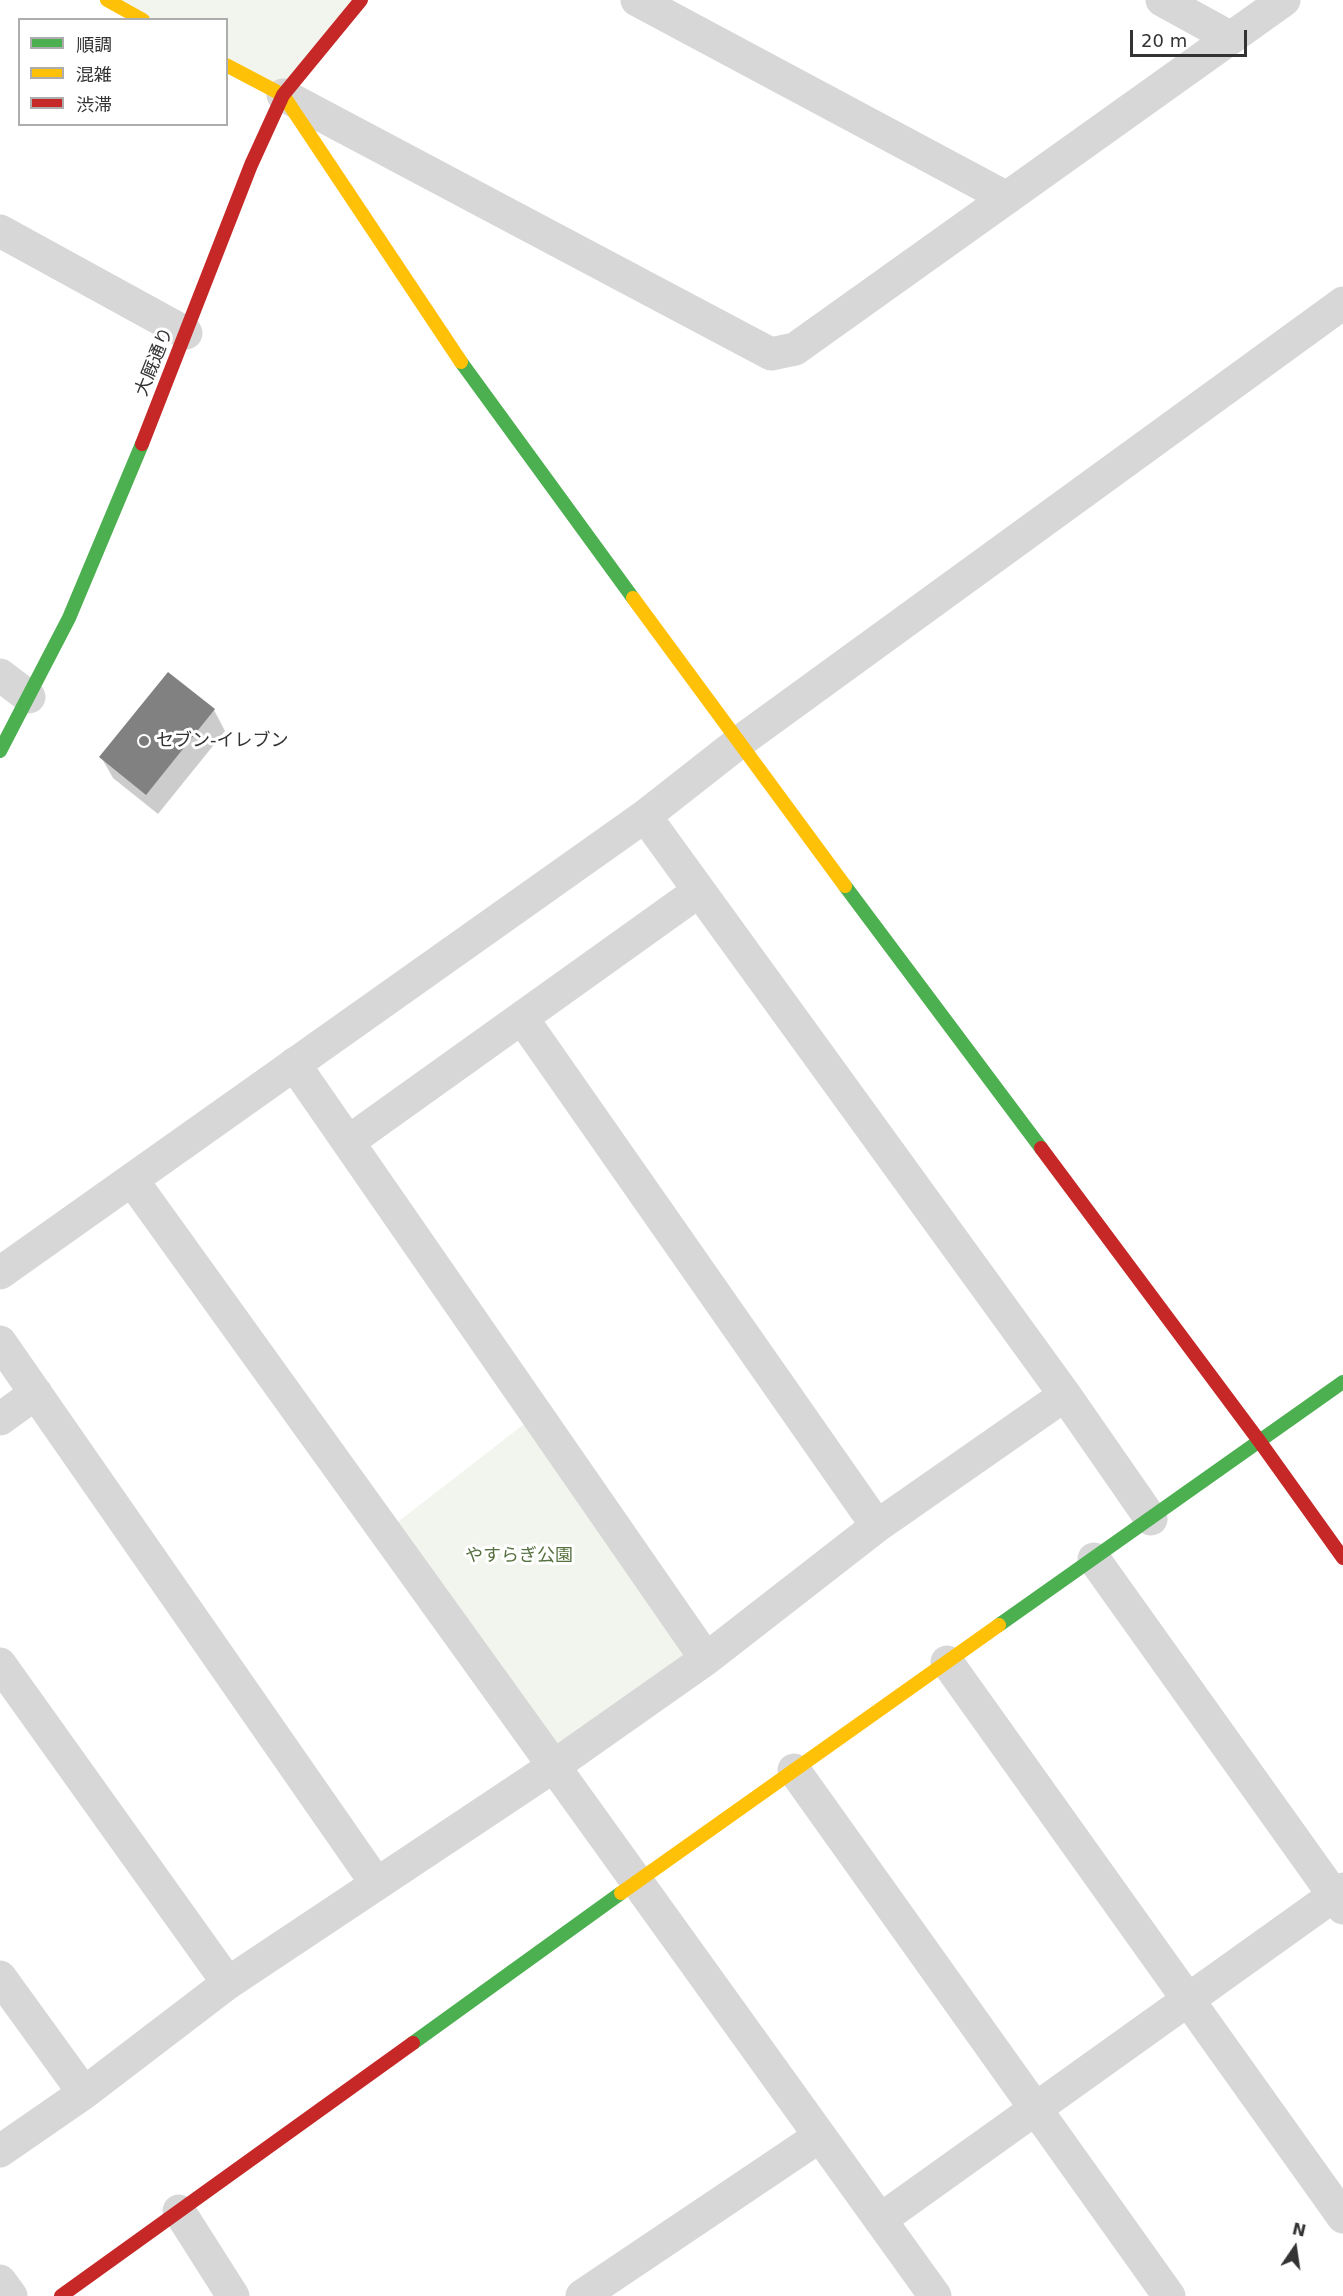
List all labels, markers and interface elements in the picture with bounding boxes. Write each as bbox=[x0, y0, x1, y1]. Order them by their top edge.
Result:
legend bbox=[18, 18, 228, 126]
scale bar bbox=[1133, 18, 1250, 56]
text: 20 m bbox=[1141, 30, 1187, 51]
text: 順調 bbox=[76, 34, 112, 55]
text: 混雑 bbox=[76, 64, 112, 85]
text: 渋滞 bbox=[76, 94, 112, 115]
street label: 大厩通り bbox=[132, 325, 178, 399]
place label: セブン-イレブン bbox=[156, 730, 288, 752]
marker: セブン-イレブン bbox=[137, 734, 151, 748]
park label: やすらぎ公園 bbox=[465, 1545, 573, 1567]
north arrow bbox=[1265, 2218, 1325, 2278]
text: N bbox=[1290, 2219, 1308, 2241]

